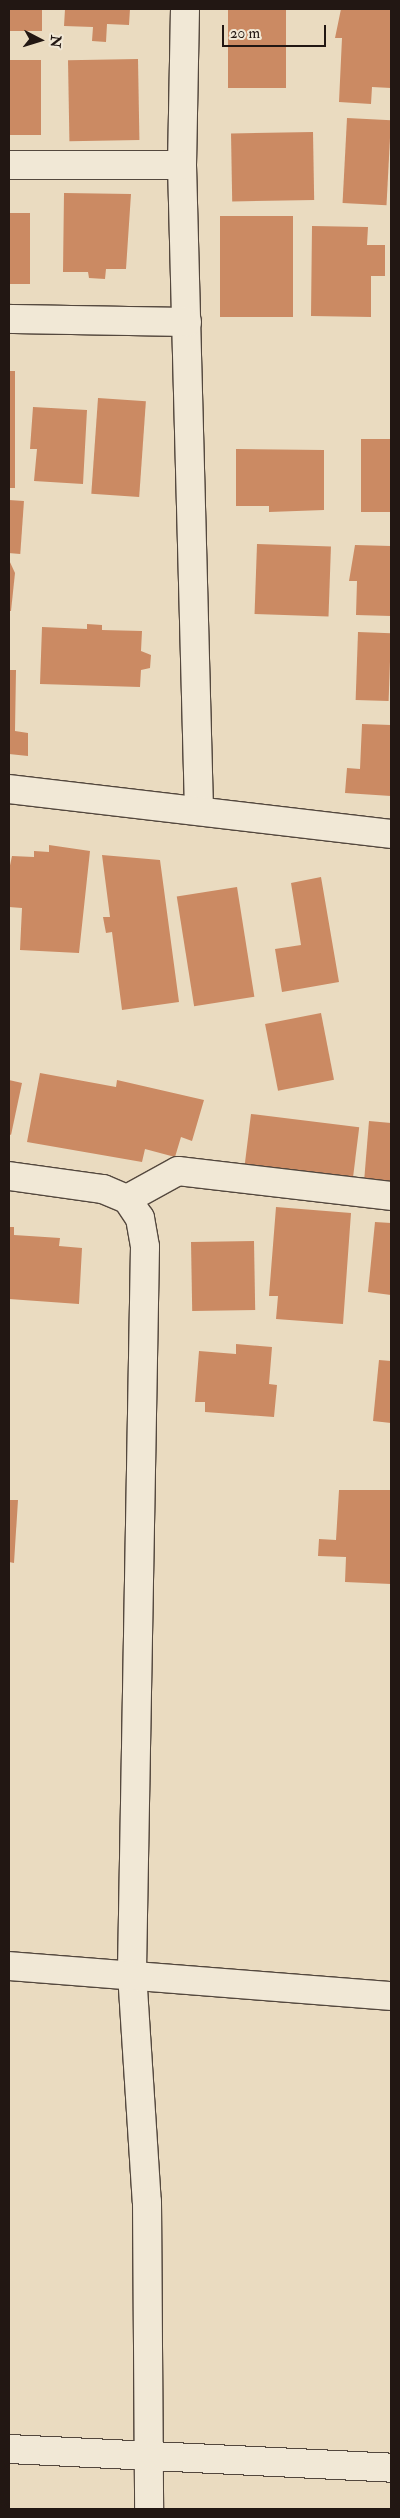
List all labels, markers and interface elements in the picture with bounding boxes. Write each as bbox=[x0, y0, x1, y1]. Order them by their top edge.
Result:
north arrow bbox=[15, 15, 65, 65]
scale bar bbox=[225, 15, 329, 47]
text: 20 m bbox=[230, 24, 260, 43]
text: N bbox=[46, 34, 64, 48]

